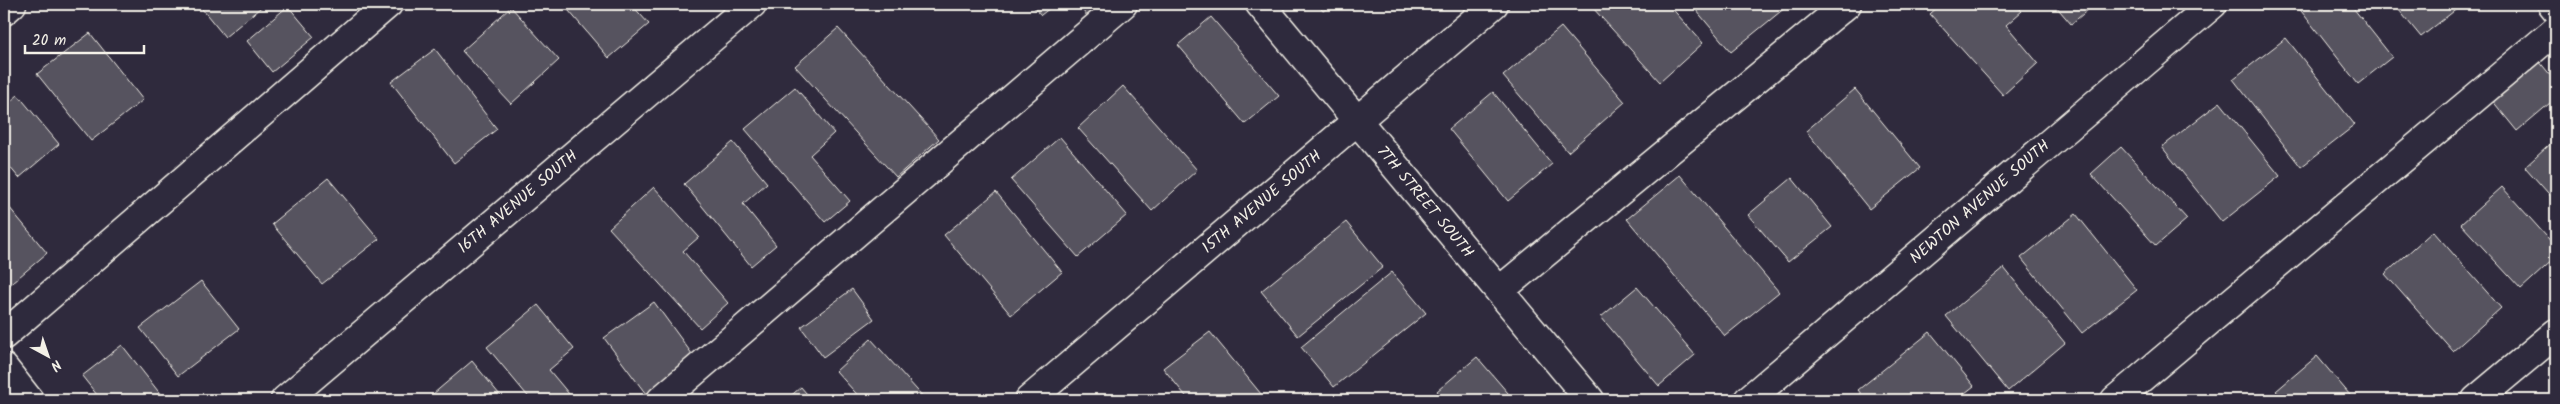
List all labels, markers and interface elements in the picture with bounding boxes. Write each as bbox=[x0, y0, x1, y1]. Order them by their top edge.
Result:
scale bar bbox=[25, 22, 144, 54]
text: 20 m bbox=[32, 29, 66, 53]
street label: NEWTON AVENUE SOUTH bbox=[1904, 134, 2056, 270]
street label: 7TH STREET SOUTH bbox=[1370, 140, 1480, 264]
street label: 16TH AVENUE SOUTH bbox=[452, 144, 584, 260]
street label: 15TH AVENUE SOUTH bbox=[1196, 144, 1328, 260]
north arrow bbox=[22, 332, 72, 382]
text: N bbox=[45, 354, 66, 377]

